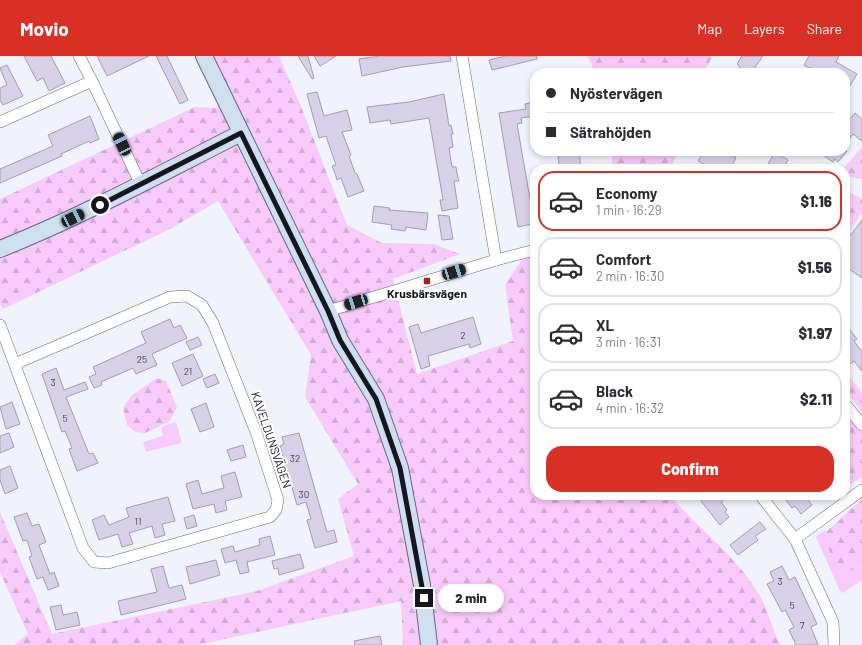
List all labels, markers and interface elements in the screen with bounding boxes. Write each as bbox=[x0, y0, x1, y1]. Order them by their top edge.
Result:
text: Movio bbox=[20, 17, 69, 40]
text: Map bbox=[697, 20, 722, 37]
text: Layers bbox=[744, 20, 785, 37]
text: Share bbox=[807, 20, 842, 37]
text: Nyöstervägen bbox=[570, 84, 663, 102]
text: Sätrahöjden bbox=[570, 123, 651, 141]
car bbox=[111, 131, 133, 157]
icon: car bbox=[548, 183, 584, 219]
text: Economy bbox=[596, 184, 657, 202]
text: $1.16 bbox=[801, 192, 832, 210]
route start bbox=[91, 196, 109, 214]
text: 1 min · 16:29 bbox=[596, 202, 662, 218]
car bbox=[60, 207, 86, 229]
icon: car bbox=[548, 249, 584, 285]
text: Comfort bbox=[596, 250, 651, 268]
text: $1.56 bbox=[798, 258, 832, 276]
car bbox=[441, 263, 467, 281]
text: 2 min · 16:30 bbox=[596, 268, 664, 284]
marker: Krusbärsvägen bbox=[422, 276, 432, 286]
place label: Krusbärsvägen bbox=[387, 286, 467, 300]
car bbox=[343, 293, 369, 311]
icon: car bbox=[548, 315, 584, 351]
text: XL bbox=[596, 316, 614, 334]
text: $1.97 bbox=[798, 324, 832, 342]
house number: 2 bbox=[460, 329, 466, 341]
text: 3 min · 16:31 bbox=[596, 334, 661, 350]
house number: 25 bbox=[137, 353, 147, 365]
house number: 21 bbox=[184, 365, 192, 377]
house number: 3 bbox=[50, 376, 56, 388]
icon: car bbox=[548, 381, 584, 417]
text: Black bbox=[596, 382, 633, 400]
street label: KAVELDUNSVÄGEN bbox=[249, 389, 295, 490]
text: $2.11 bbox=[800, 390, 832, 408]
text: 4 min · 16:32 bbox=[596, 400, 664, 416]
house number: 5 bbox=[62, 412, 68, 424]
button: Confirm bbox=[546, 446, 834, 492]
house number: 32 bbox=[290, 452, 300, 464]
house number: 30 bbox=[299, 488, 309, 500]
house number: 11 bbox=[134, 515, 142, 527]
house number: 3 bbox=[777, 575, 783, 587]
callout: 2 min bbox=[438, 584, 504, 612]
route end bbox=[415, 589, 433, 607]
text: 2 min bbox=[455, 590, 487, 606]
house number: 5 bbox=[789, 599, 795, 611]
house number: 7 bbox=[800, 619, 805, 631]

